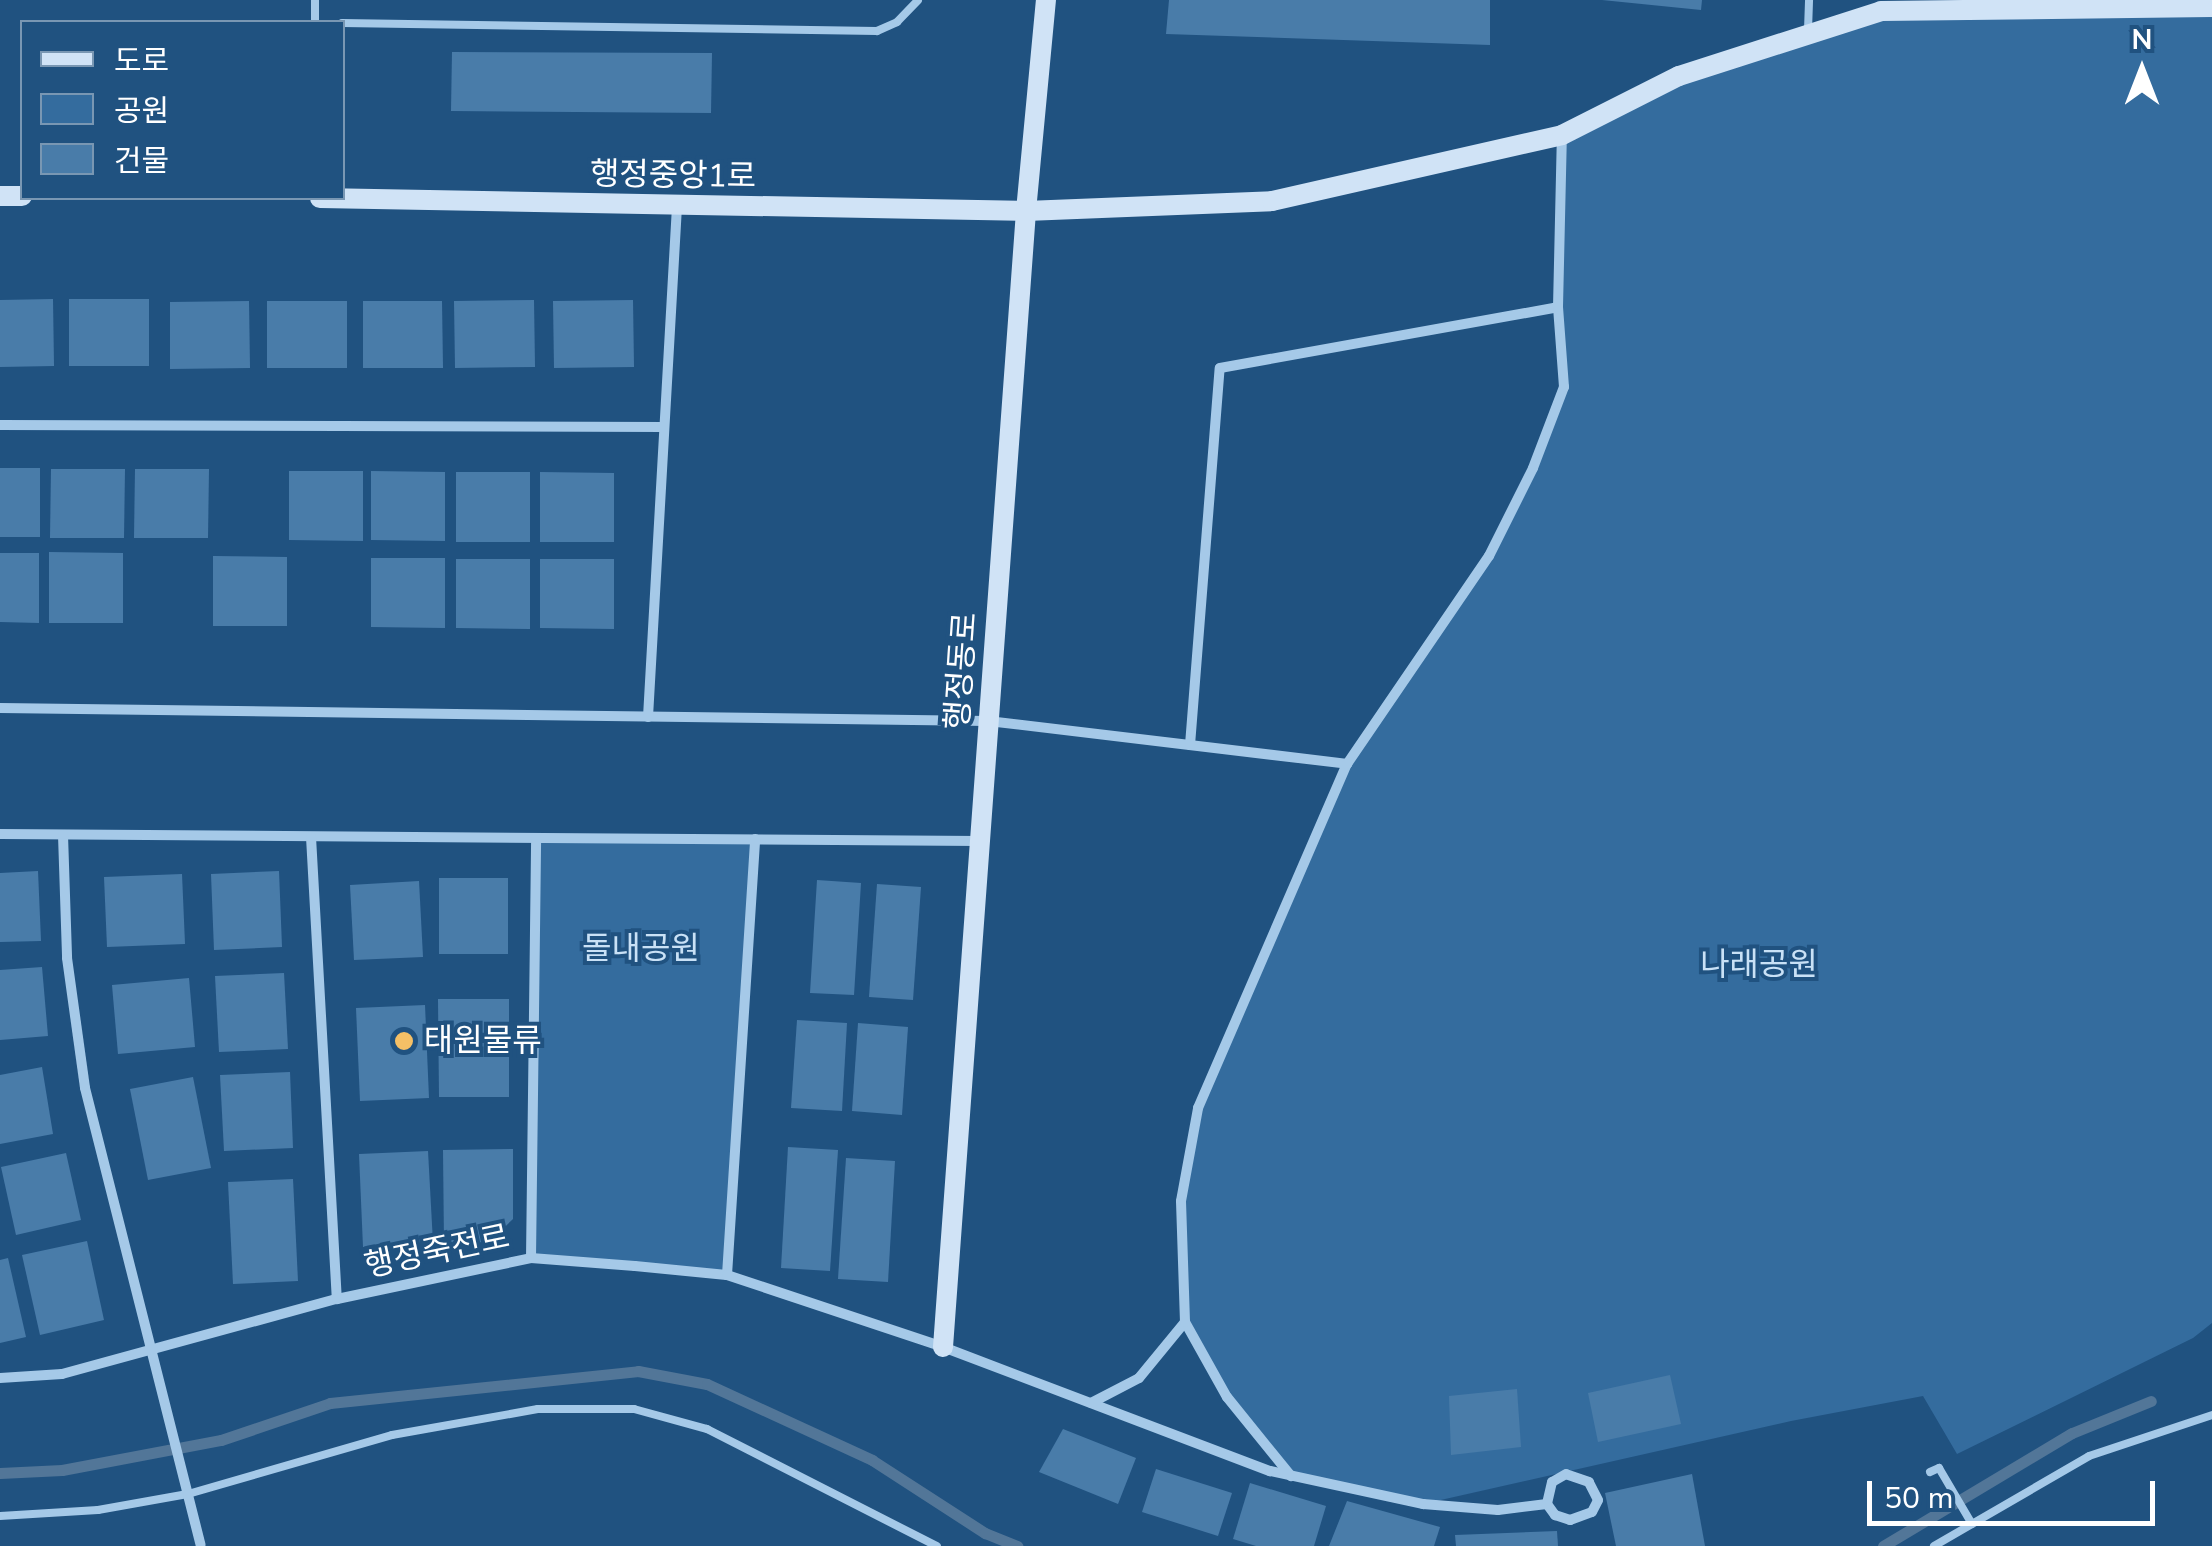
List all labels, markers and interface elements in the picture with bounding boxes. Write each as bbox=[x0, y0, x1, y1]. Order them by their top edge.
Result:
legend bbox=[20, 20, 345, 200]
north arrow bbox=[2092, 20, 2192, 120]
text: N bbox=[2132, 21, 2152, 59]
text: 도로 bbox=[114, 41, 169, 82]
text: 공원 bbox=[114, 91, 169, 132]
text: 건물 bbox=[114, 141, 169, 182]
street label: 행정중앙1로 bbox=[589, 155, 757, 197]
street label: 행정동로 bbox=[939, 611, 985, 731]
park label: 돌내공원 bbox=[582, 930, 700, 968]
park label: 나래공원 bbox=[1700, 946, 1818, 984]
place label: 태원물류 bbox=[424, 1022, 542, 1060]
marker: 태원물류 bbox=[393, 1030, 415, 1052]
street label: 행정죽전로 bbox=[361, 1218, 513, 1286]
scale bar bbox=[1872, 1461, 2160, 1523]
text: 50 m bbox=[1884, 1478, 1953, 1519]

